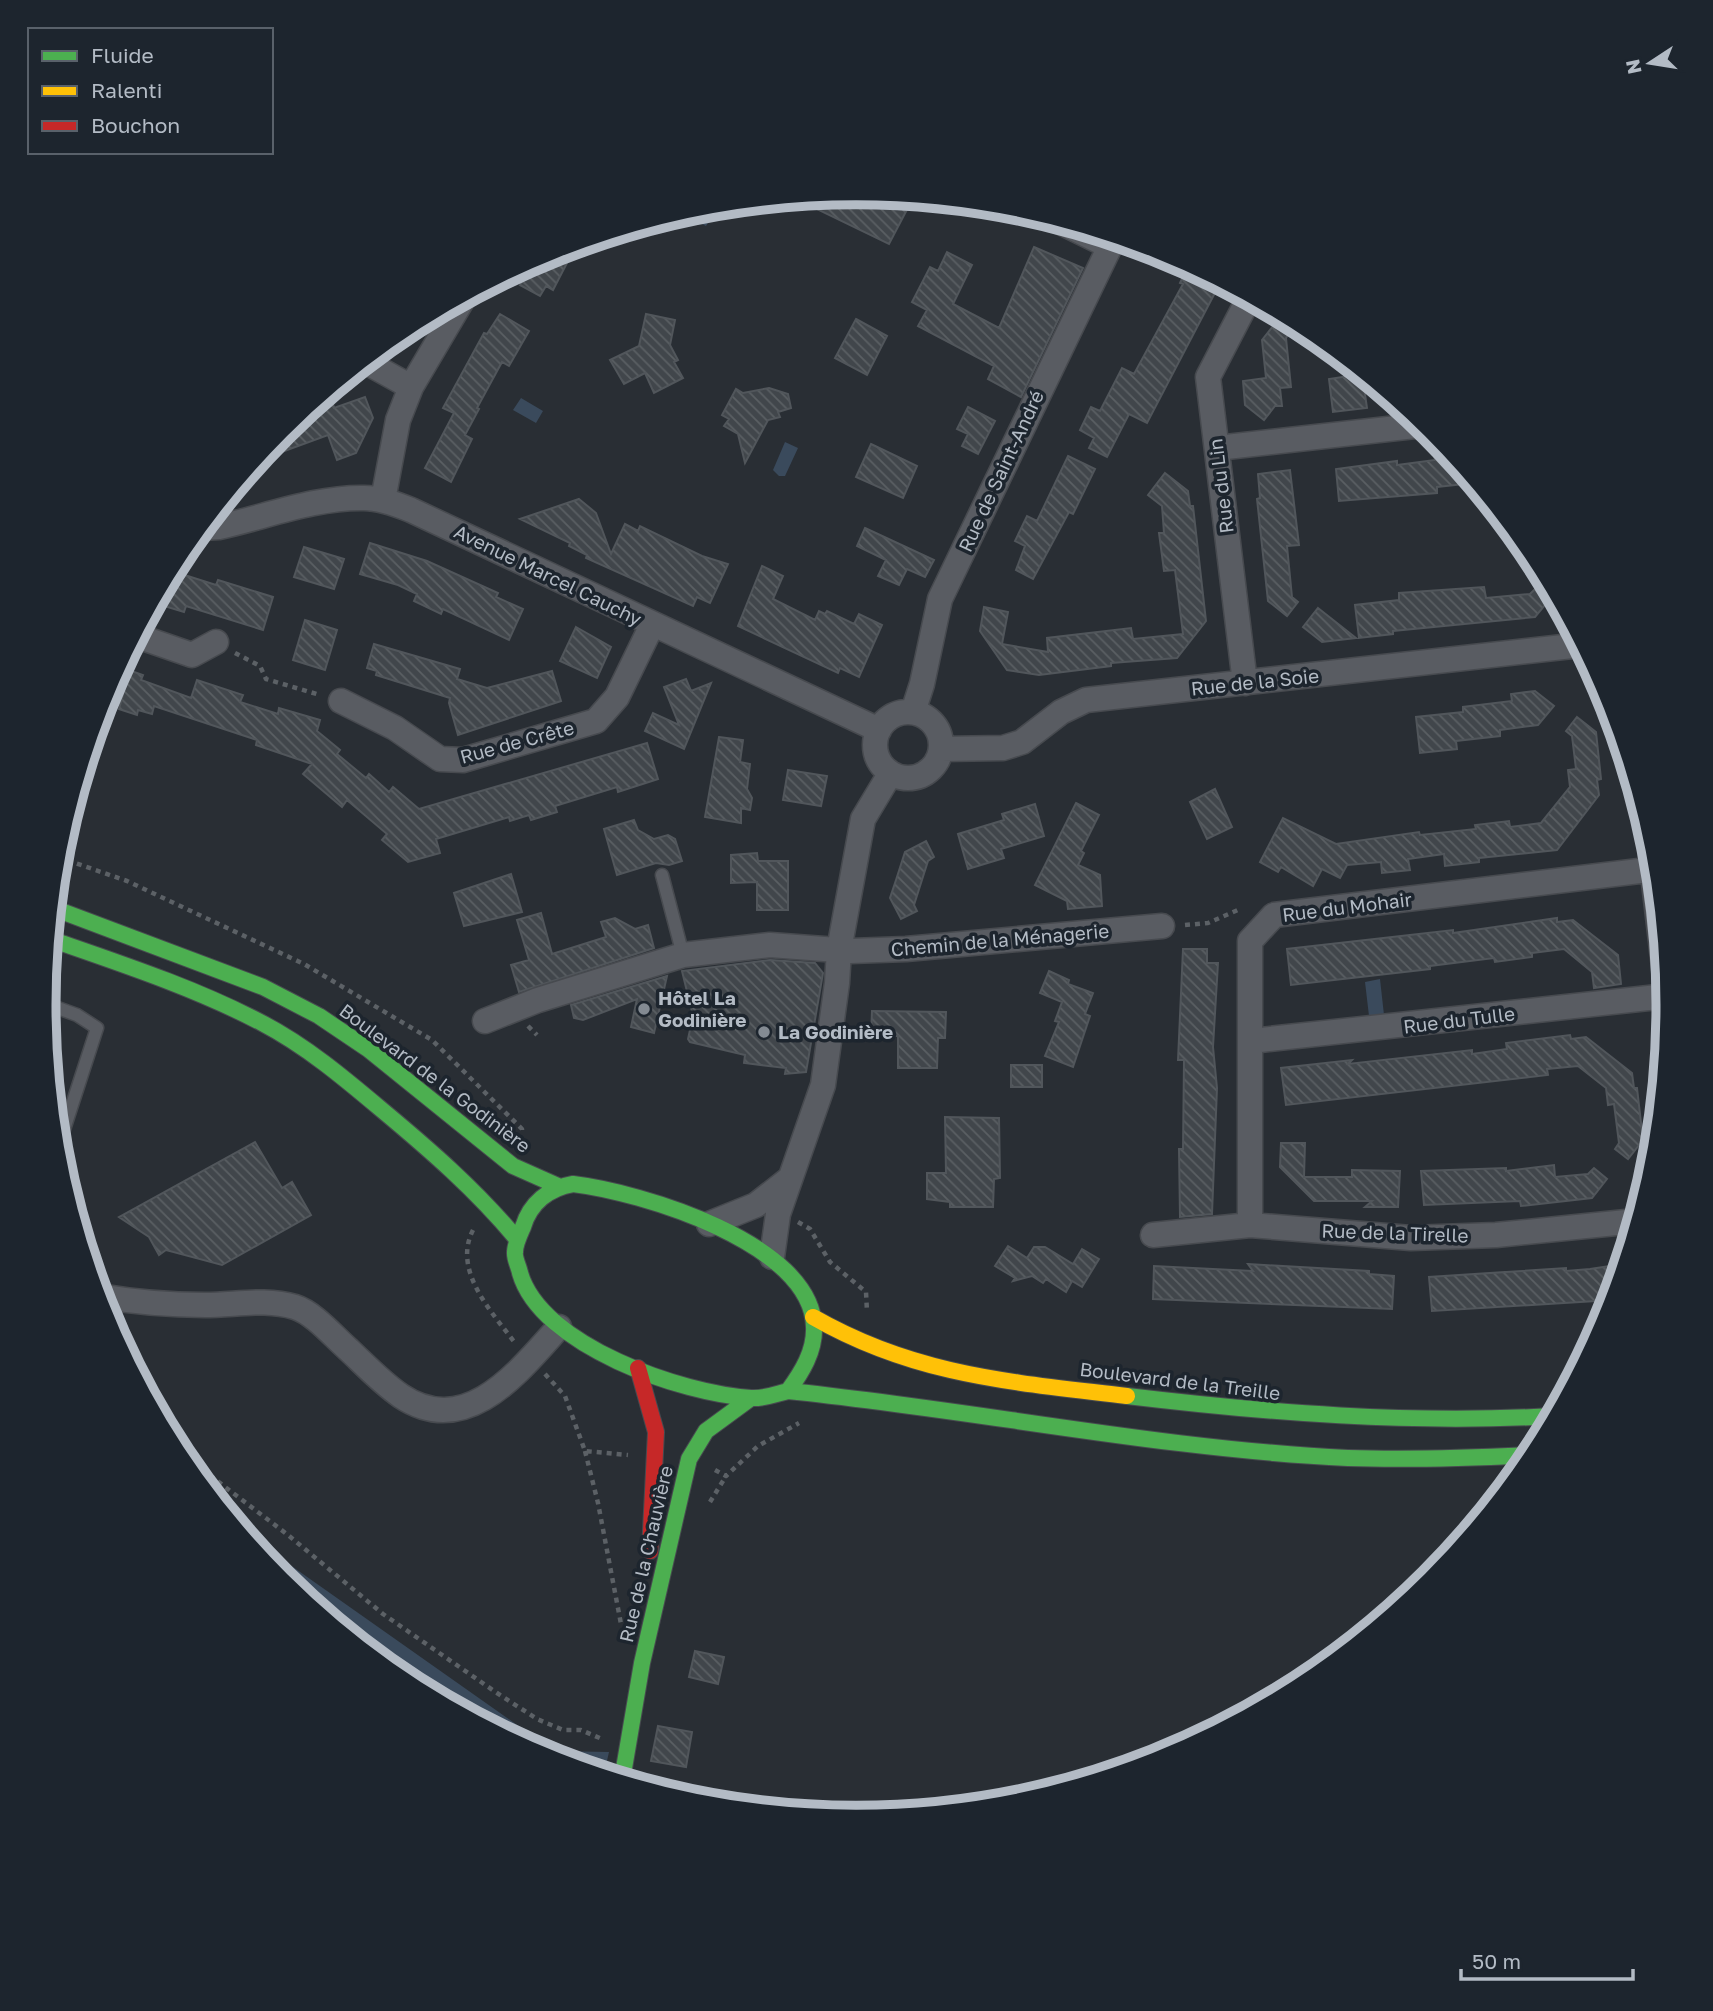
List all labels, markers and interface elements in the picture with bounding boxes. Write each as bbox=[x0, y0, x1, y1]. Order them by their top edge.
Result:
legend bbox=[28, 28, 273, 154]
north arrow bbox=[1615, 28, 1685, 98]
text: Fluide bbox=[91, 42, 154, 68]
text: N bbox=[1620, 57, 1646, 76]
text: Ralenti bbox=[91, 77, 162, 103]
text: Bouchon bbox=[91, 112, 180, 138]
street label: Rue de Saint-André bbox=[953, 386, 1048, 555]
street label: Rue du Lin bbox=[1203, 437, 1238, 535]
street label: Avenue Marcel Cauchy bbox=[451, 519, 646, 630]
street label: Rue de la Soie bbox=[1190, 663, 1320, 700]
street label: Rue de Crête bbox=[457, 715, 576, 768]
street label: Rue du Mohair bbox=[1281, 887, 1414, 926]
street label: Chemin de la Ménagerie bbox=[890, 919, 1110, 961]
place label: Hôtel La Godinière bbox=[658, 986, 747, 1031]
street label: Boulevard de la Godinière bbox=[335, 998, 535, 1157]
marker: Hôtel La Godinière bbox=[636, 1001, 652, 1017]
street label: Rue du Tulle bbox=[1402, 1001, 1516, 1038]
place label: La Godinière bbox=[778, 1020, 893, 1043]
marker: La Godinière bbox=[756, 1024, 772, 1040]
street label: Rue de la Tirelle bbox=[1321, 1218, 1469, 1247]
street label: Boulevard de la Treille bbox=[1078, 1357, 1282, 1404]
street label: Rue de la Chauvière bbox=[614, 1463, 677, 1644]
scale bar bbox=[1461, 1938, 1632, 1982]
text: 50 m bbox=[1472, 1948, 1521, 1974]

